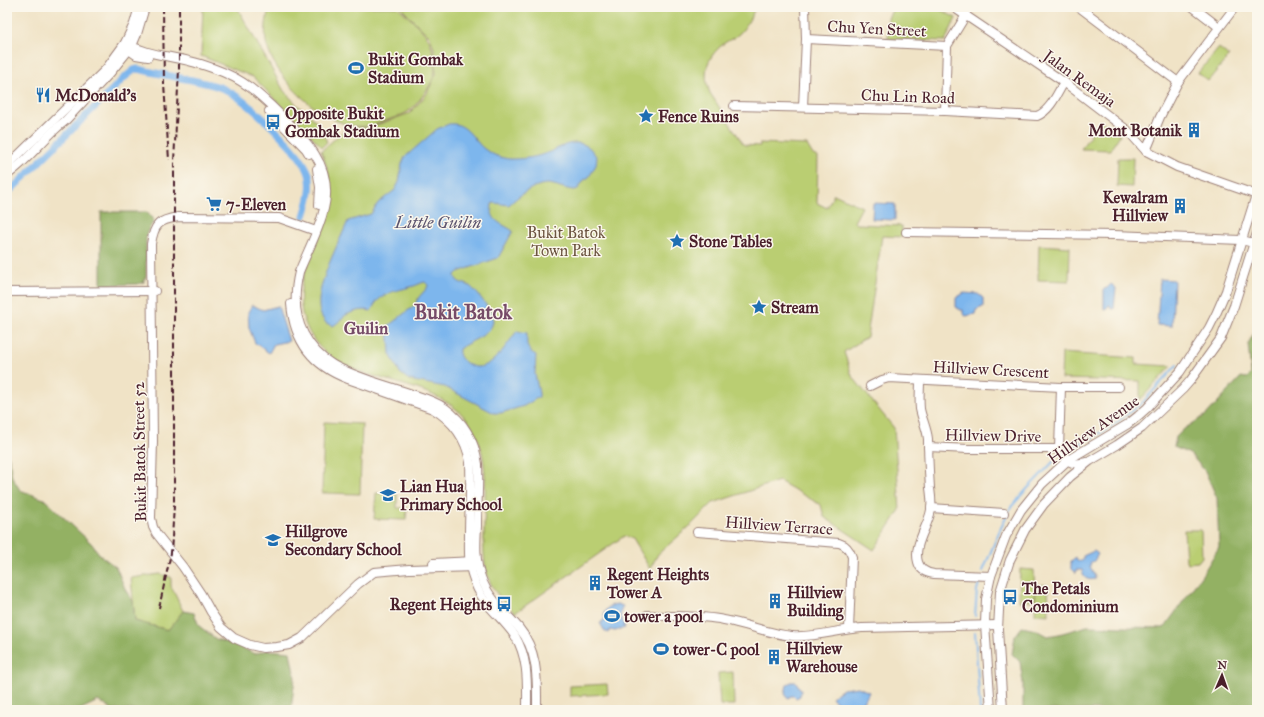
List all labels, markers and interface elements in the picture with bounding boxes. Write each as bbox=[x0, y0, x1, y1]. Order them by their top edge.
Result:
street label: Chu Yen Street bbox=[827, 16, 927, 41]
street label: Jalan Remaja bbox=[1038, 45, 1120, 112]
place label: Bukit Gombak Stadium bbox=[368, 50, 464, 87]
sports icon: Bukit Gombak Stadium bbox=[347, 59, 365, 77]
street label: Chu Lin Road bbox=[861, 85, 955, 108]
restaurant icon: McDonald's bbox=[34, 86, 52, 104]
place label: McDonald's bbox=[55, 86, 136, 105]
place label: Opposite Bukit Gombak Stadium bbox=[285, 104, 400, 141]
place icon: Fence Ruins bbox=[637, 107, 655, 125]
place label: Fence Ruins bbox=[658, 107, 739, 126]
bus stop icon: Opposite Bukit Gombak Stadium bbox=[264, 113, 282, 131]
place label: Mont Botanik bbox=[1088, 121, 1183, 140]
building icon: Mont Botanik bbox=[1185, 121, 1203, 139]
place label: Kewalram Hillview bbox=[1102, 188, 1169, 225]
supermarket icon: 7-Eleven bbox=[205, 195, 223, 213]
place label: 7-Eleven bbox=[226, 195, 287, 214]
building icon: Kewalram Hillview bbox=[1171, 197, 1189, 215]
water label: Little Guilin bbox=[394, 212, 481, 233]
park label: Bukit Batok Town Park bbox=[527, 223, 606, 260]
place icon: Stone Tables bbox=[668, 232, 686, 250]
place label: Stone Tables bbox=[689, 232, 772, 251]
place icon: Stream bbox=[750, 298, 768, 316]
place label: Stream bbox=[771, 298, 819, 317]
district label: Bukit Batok bbox=[414, 300, 513, 324]
district label: Guilin bbox=[344, 318, 389, 339]
street label: Hillview Crescent bbox=[932, 357, 1050, 382]
street label: Bukit Batok Street 52 bbox=[129, 382, 150, 522]
street label: Hillview Avenue bbox=[1044, 391, 1143, 468]
street label: Hillview Drive bbox=[945, 425, 1042, 446]
place label: Lian Hua Primary School bbox=[400, 477, 503, 515]
school or university icon: Lian Hua Primary School bbox=[379, 486, 397, 504]
street label: Hillview Terrace bbox=[724, 512, 834, 539]
place label: Hillgrove Secondary School bbox=[285, 522, 402, 560]
school or university icon: Hillgrove Secondary School bbox=[264, 531, 282, 549]
place label: Regent Heights Tower A bbox=[606, 565, 709, 602]
building icon: Regent Heights Tower A bbox=[586, 574, 604, 592]
place label: The Petals Condominium bbox=[1021, 579, 1119, 616]
place label: Hillview Building bbox=[787, 583, 844, 621]
bus stop icon: The Petals Condominium bbox=[1001, 588, 1019, 606]
building icon: Hillview Building bbox=[766, 592, 784, 610]
place label: Regent Heights bbox=[390, 595, 492, 615]
bus stop icon: Regent Heights bbox=[495, 595, 513, 613]
sports icon: tower a pool bbox=[603, 607, 621, 625]
place label: tower a pool bbox=[623, 607, 704, 627]
place label: Hillview Warehouse bbox=[786, 639, 858, 676]
sports icon: tower-C pool bbox=[652, 640, 670, 658]
place label: tower-C pool bbox=[672, 640, 760, 660]
building icon: Hillview Warehouse bbox=[765, 648, 783, 666]
north arrow bbox=[1202, 655, 1242, 695]
text: N bbox=[1217, 659, 1228, 672]

